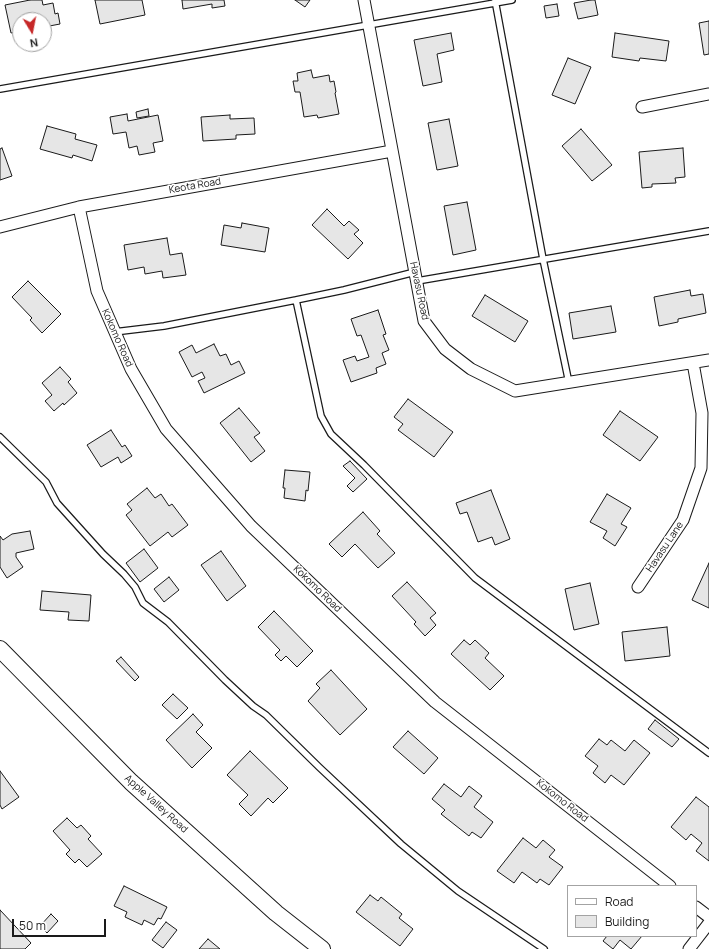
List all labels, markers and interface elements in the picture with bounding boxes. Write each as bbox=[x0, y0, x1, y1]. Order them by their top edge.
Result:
north arrow bbox=[12, 12, 52, 52]
text: N bbox=[29, 35, 39, 51]
street label: Keota Road bbox=[168, 176, 222, 196]
street label: Havasu Road bbox=[407, 261, 431, 321]
street label: Kokomo Road bbox=[99, 307, 135, 369]
street label: Havasu Lane bbox=[644, 520, 686, 574]
street label: Kokomo Road bbox=[290, 563, 344, 615]
street label: Apple Valley Road bbox=[122, 772, 190, 836]
street label: Kokomo Road bbox=[534, 777, 590, 825]
legend bbox=[567, 885, 697, 937]
text: Road bbox=[605, 893, 633, 910]
scale bar bbox=[14, 911, 108, 937]
text: Building bbox=[605, 913, 649, 930]
text: 50 m bbox=[19, 917, 46, 934]

